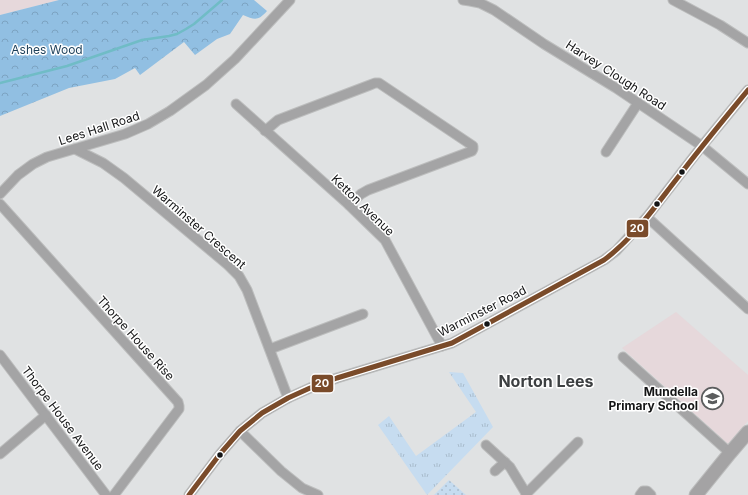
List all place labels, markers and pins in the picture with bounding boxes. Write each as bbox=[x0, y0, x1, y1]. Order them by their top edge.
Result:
unlabelled marker bbox=[677, 167, 687, 177]
unlabelled marker bbox=[652, 199, 662, 209]
unlabelled marker bbox=[482, 319, 492, 329]
place label: Mundella Primary School bbox=[609, 384, 698, 413]
school or university icon: Mundella Primary School bbox=[700, 385, 726, 411]
unlabelled marker bbox=[215, 450, 225, 460]

